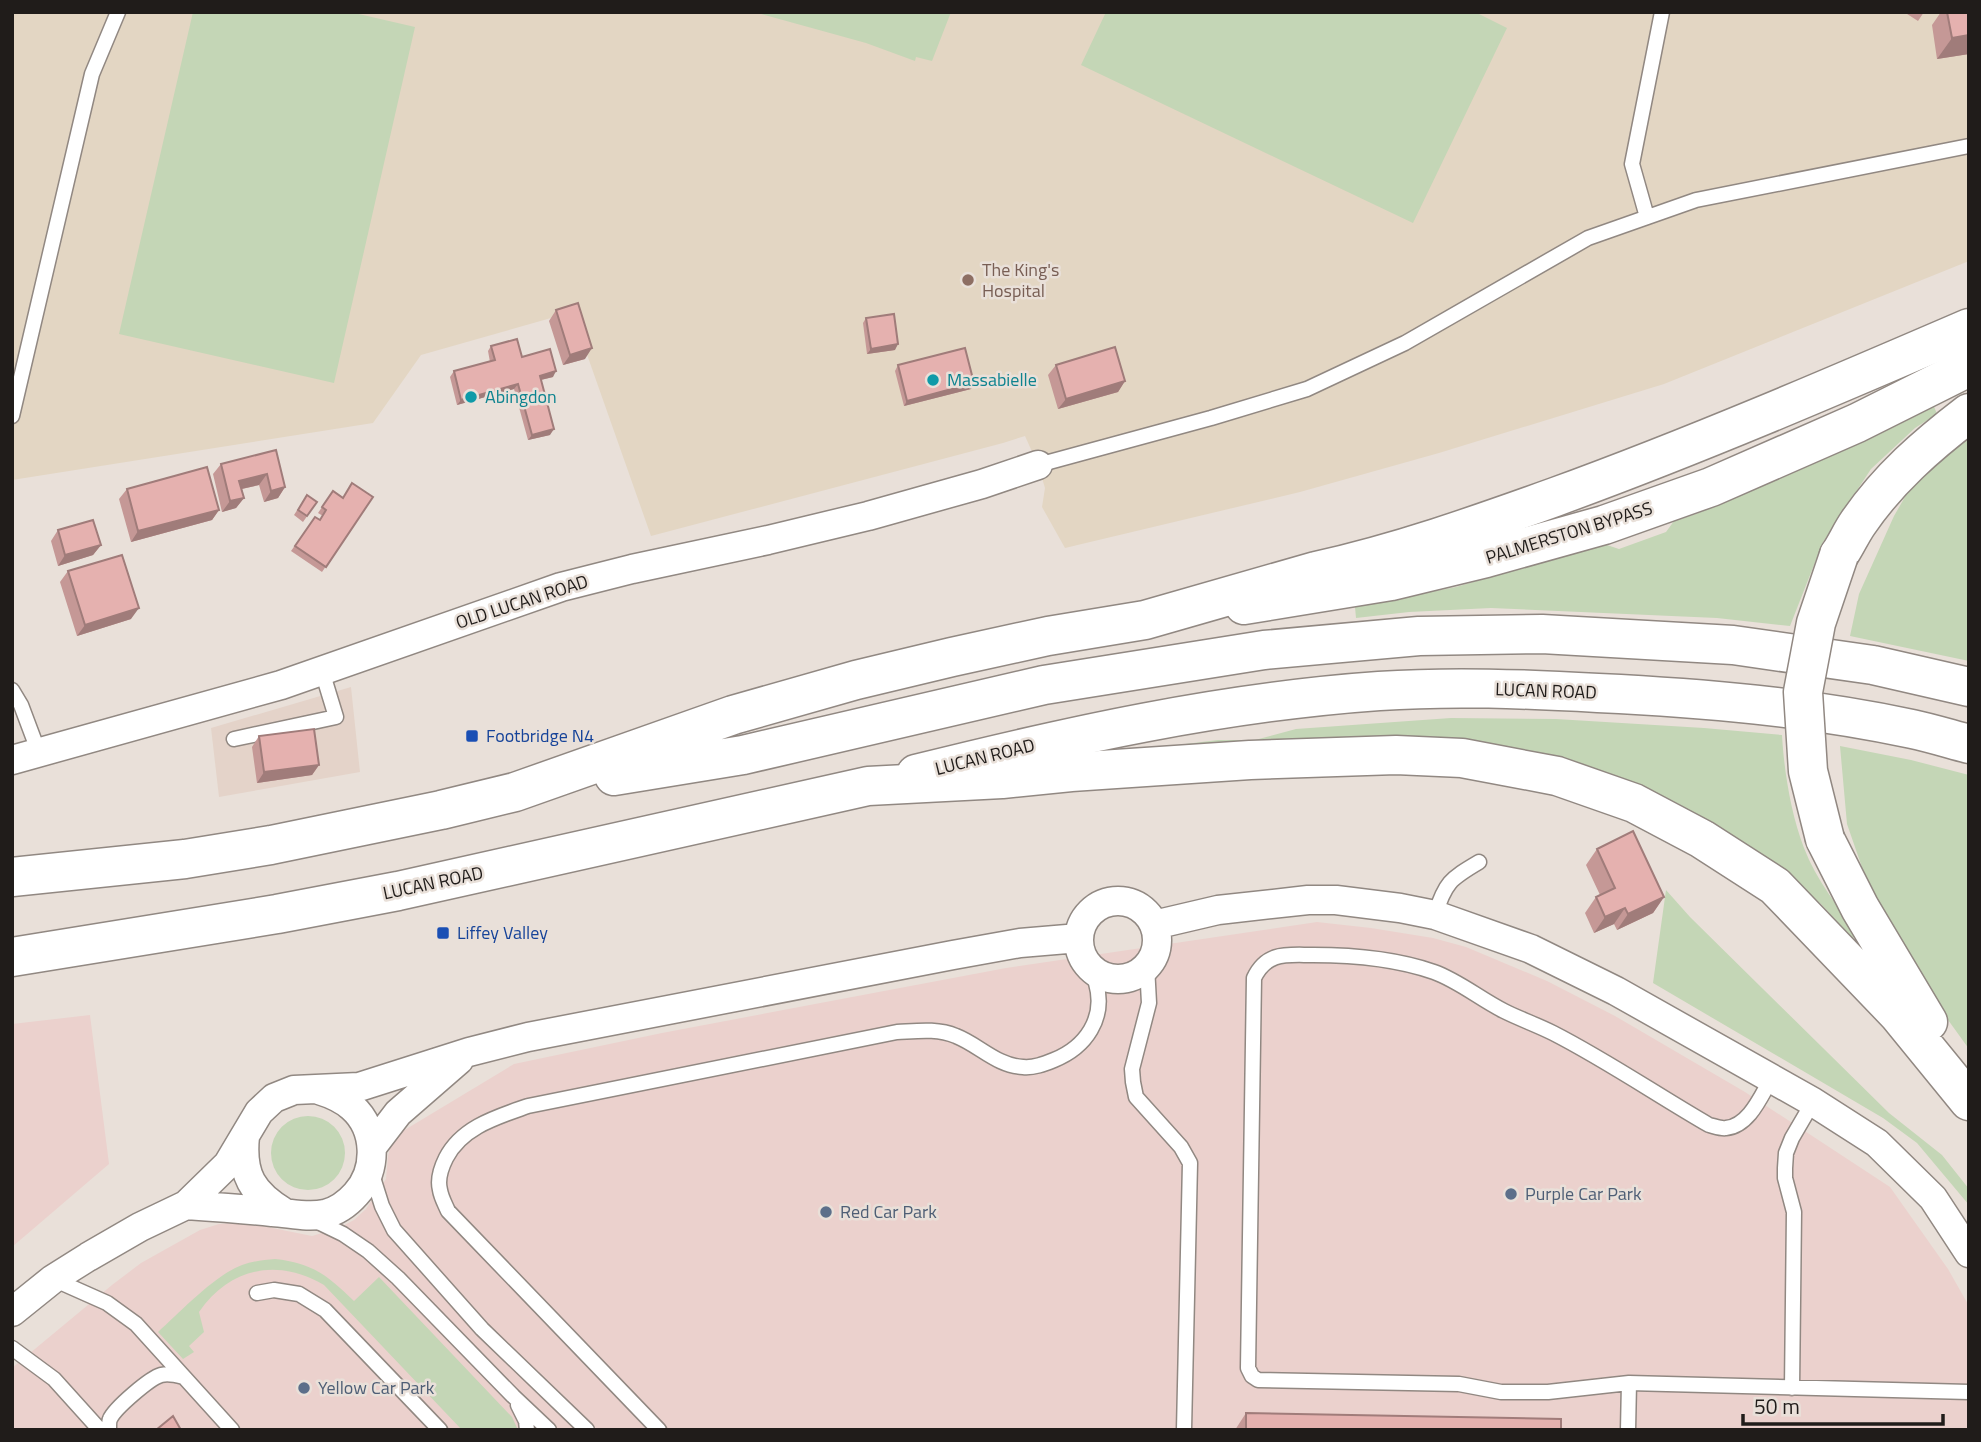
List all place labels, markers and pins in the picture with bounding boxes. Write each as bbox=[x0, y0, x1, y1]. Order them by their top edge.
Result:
place label: The King's Hospital bbox=[982, 256, 1059, 304]
marker: The King's Hospital bbox=[960, 272, 976, 288]
place label: Massabielle bbox=[947, 366, 1037, 393]
marker: Massabielle bbox=[925, 372, 941, 388]
place label: Abingdon bbox=[485, 383, 557, 410]
marker: Abingdon bbox=[463, 389, 479, 405]
place label: Footbridge N4 bbox=[486, 722, 594, 749]
marker: Footbridge N4 bbox=[464, 728, 480, 744]
place label: Liffey Valley bbox=[457, 919, 548, 946]
marker: Liffey Valley bbox=[435, 925, 451, 941]
place label: Purple Car Park bbox=[1525, 1180, 1642, 1207]
marker: Purple Car Park bbox=[1503, 1186, 1519, 1202]
place label: Red Car Park bbox=[840, 1198, 937, 1225]
marker: Red Car Park bbox=[818, 1204, 834, 1220]
place label: Yellow Car Park bbox=[318, 1374, 435, 1401]
marker: Yellow Car Park bbox=[296, 1380, 312, 1396]

